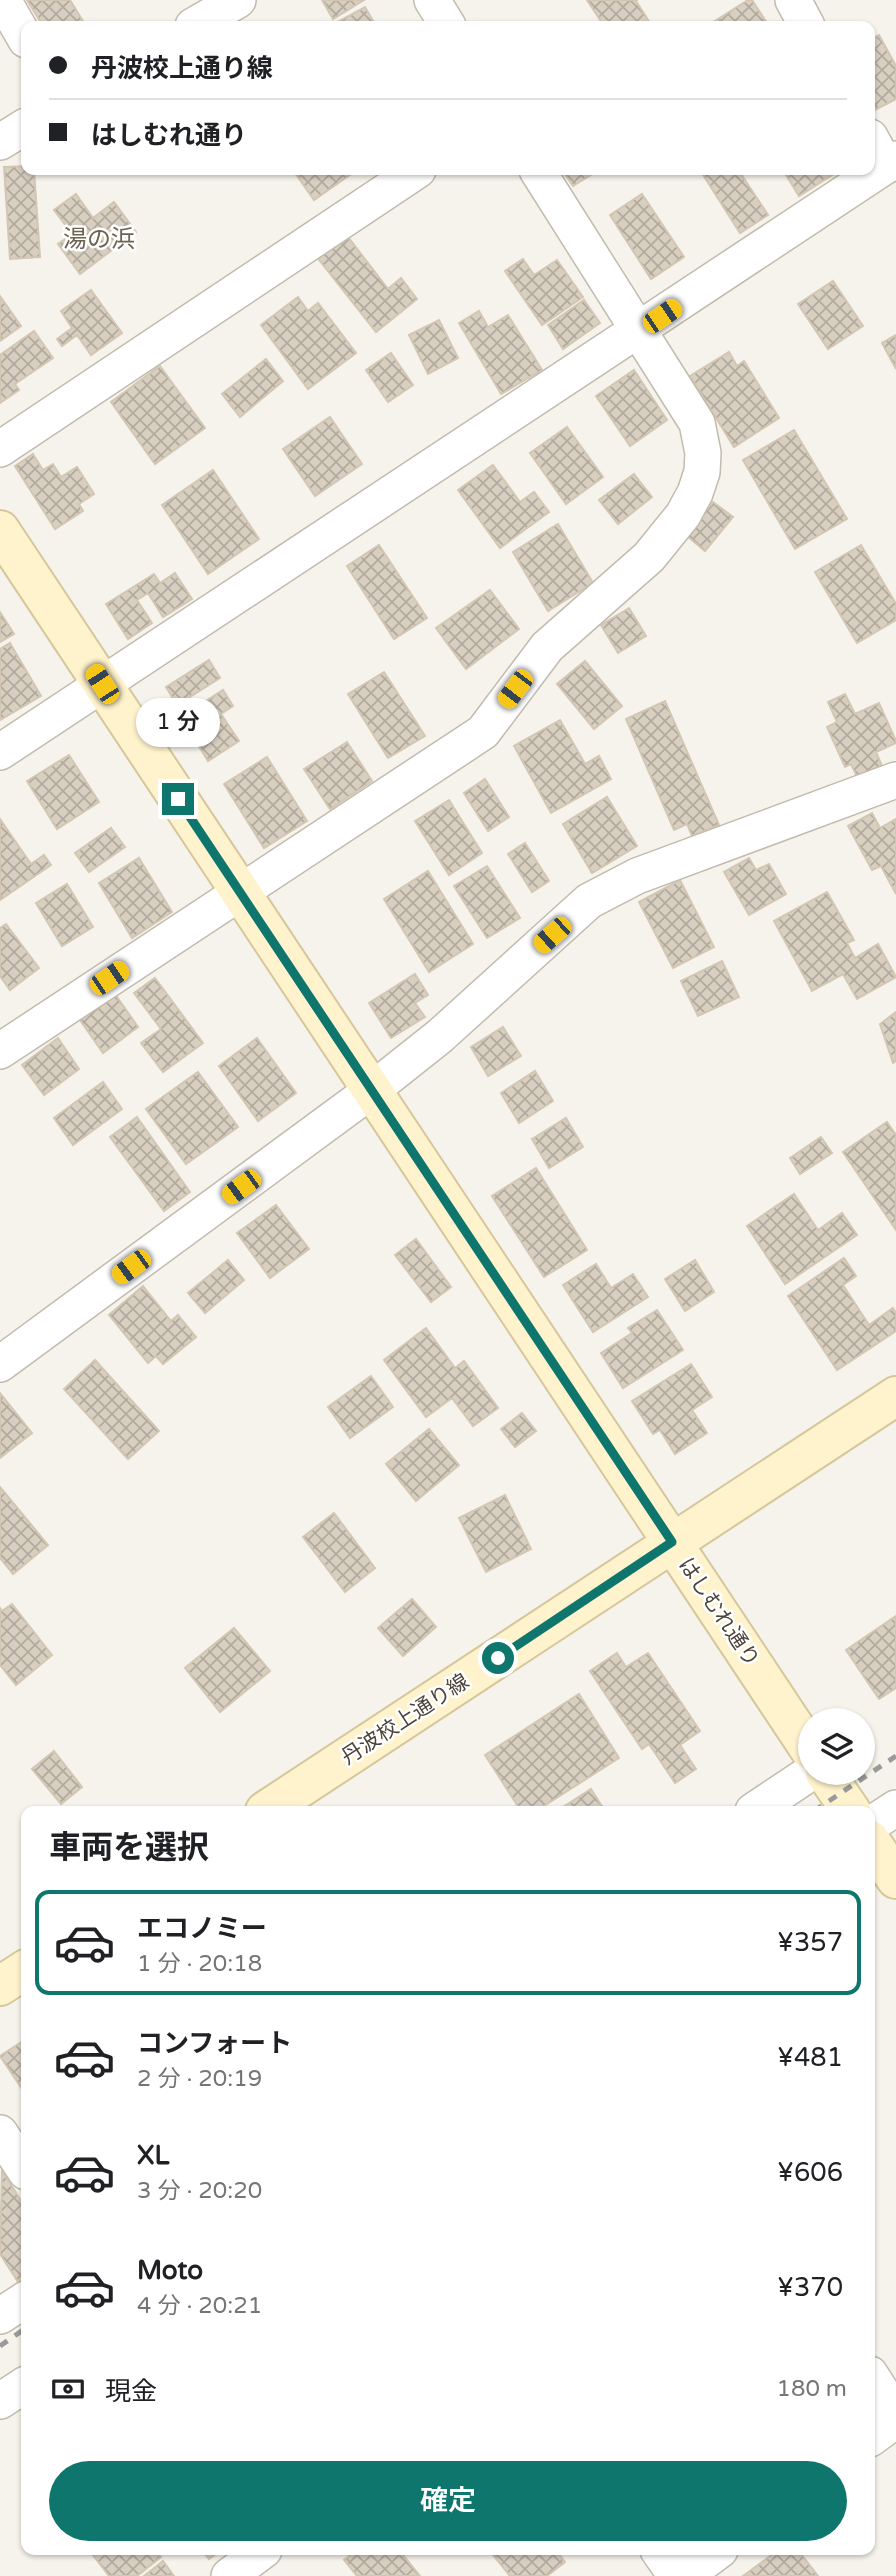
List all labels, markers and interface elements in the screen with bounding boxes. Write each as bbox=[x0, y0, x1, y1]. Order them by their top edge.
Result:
text: 丹波校上通り線 bbox=[91, 53, 273, 84]
text: はしむれ通り bbox=[91, 120, 247, 151]
district label: 湯の浜 bbox=[63, 225, 135, 254]
car bbox=[639, 296, 686, 336]
car bbox=[82, 661, 123, 707]
car bbox=[494, 666, 537, 712]
callout: 1 分 bbox=[136, 698, 220, 746]
text: 1 分 bbox=[156, 708, 200, 736]
route end bbox=[162, 783, 194, 815]
car bbox=[530, 913, 575, 957]
car bbox=[86, 958, 133, 998]
car bbox=[218, 1166, 265, 1208]
car bbox=[108, 1246, 155, 1288]
street label: はしむれ通り bbox=[673, 1553, 764, 1671]
route start bbox=[482, 1642, 514, 1674]
street label: 丹波校上通り線 bbox=[337, 1669, 474, 1770]
map controls bbox=[798, 1708, 875, 1785]
button: layers bbox=[798, 1708, 875, 1785]
text: 車両を選択 bbox=[49, 1829, 209, 1867]
icon: car bbox=[53, 1911, 116, 1974]
text: エコノミー bbox=[137, 1913, 267, 1944]
text: ¥357 bbox=[777, 1927, 843, 1958]
text: 1 分 · 20:18 bbox=[137, 1950, 262, 1978]
icon: car bbox=[53, 2026, 116, 2089]
text: コンフォート bbox=[137, 2028, 292, 2059]
text: ¥481 bbox=[777, 2042, 843, 2073]
text: 2 分 · 20:19 bbox=[137, 2065, 262, 2093]
text: XL bbox=[137, 2140, 169, 2171]
icon: car bbox=[53, 2141, 116, 2204]
text: ¥606 bbox=[777, 2157, 843, 2188]
text: 3 分 · 20:20 bbox=[137, 2177, 262, 2205]
text: Moto bbox=[137, 2255, 203, 2286]
icon: car bbox=[53, 2256, 116, 2319]
text: ¥370 bbox=[777, 2272, 843, 2303]
text: 4 分 · 20:21 bbox=[137, 2292, 262, 2320]
icon: cash bbox=[49, 2370, 87, 2408]
text: 180 m bbox=[777, 2375, 847, 2403]
text: 現金 bbox=[105, 2376, 157, 2407]
button: 確定 bbox=[49, 2461, 847, 2541]

